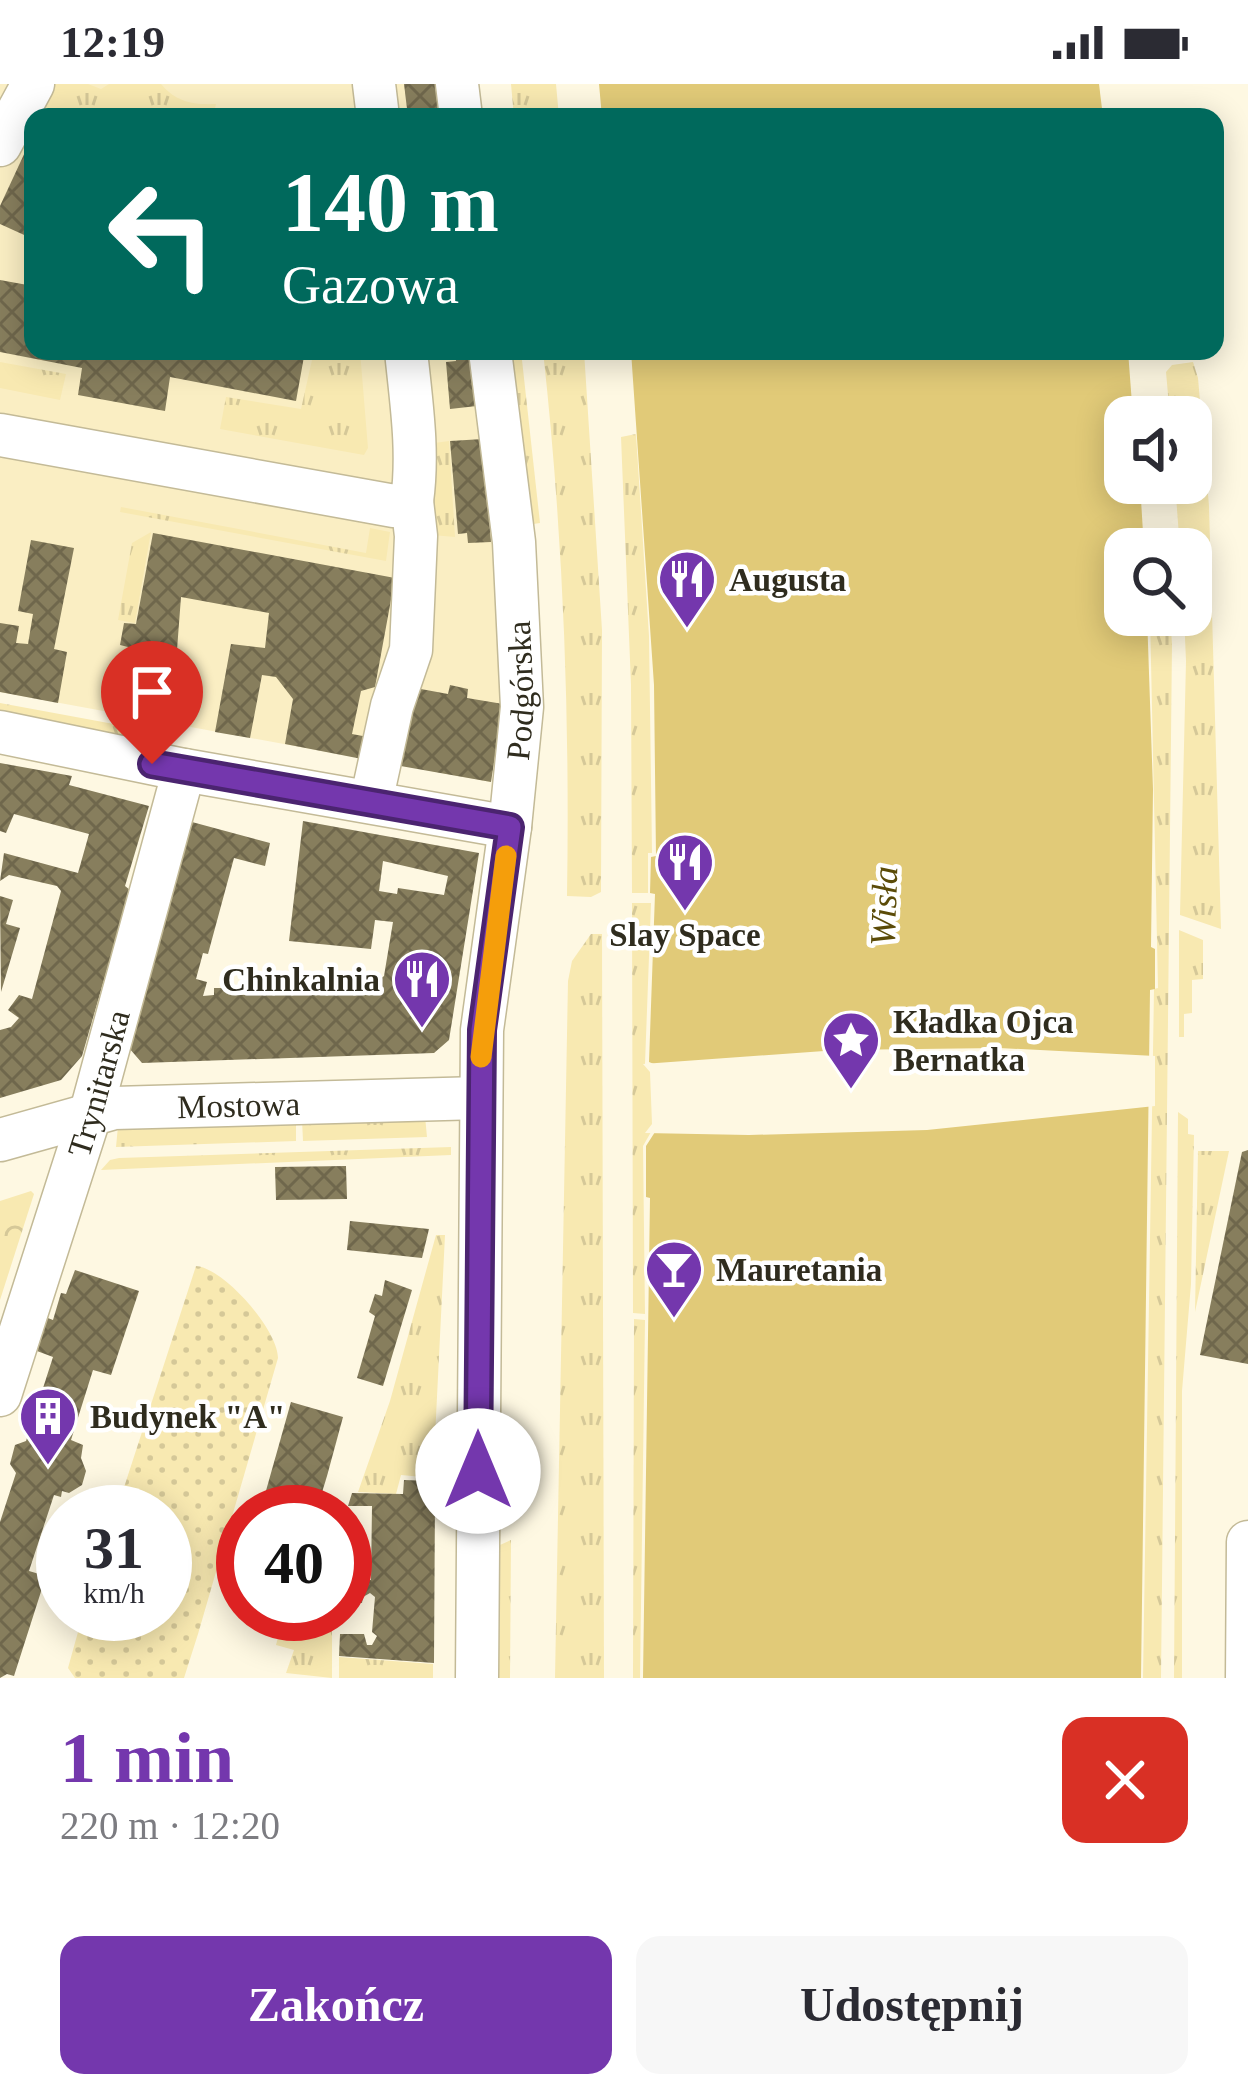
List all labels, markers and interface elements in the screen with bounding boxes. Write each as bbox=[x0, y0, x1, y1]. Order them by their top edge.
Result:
text: 12:19 bbox=[60, 17, 165, 67]
icon: left bbox=[84, 156, 240, 312]
text: 140 m bbox=[282, 156, 499, 249]
text: Gazowa bbox=[282, 255, 459, 315]
map controls bbox=[1104, 396, 1212, 636]
button: sound bbox=[1104, 396, 1212, 504]
button: search bbox=[1104, 528, 1212, 636]
restaurant icon: Augusta bbox=[656, 548, 718, 630]
place label: Augusta bbox=[729, 562, 846, 598]
street label: Podgórska bbox=[500, 620, 541, 762]
pin bbox=[101, 641, 203, 764]
icon: arrive bbox=[119, 659, 185, 725]
restaurant icon: Slay Space bbox=[654, 831, 716, 913]
water label: Wisła bbox=[863, 865, 905, 947]
place label: Slay Space bbox=[609, 917, 761, 953]
restaurant icon: Chinkalnia bbox=[391, 948, 453, 1030]
place label: Chinkalnia bbox=[222, 962, 380, 998]
place label: Kładka Ojca Bernatka bbox=[893, 1004, 1074, 1078]
street label: Trynitarska bbox=[61, 1006, 137, 1161]
place icon: Kładka Ojca Bernatka bbox=[820, 1009, 882, 1091]
street label: Mostowa bbox=[177, 1086, 301, 1125]
bar icon: Mauretania bbox=[643, 1238, 705, 1320]
place label: Mauretania bbox=[716, 1252, 882, 1288]
building icon: Budynek "A" bbox=[17, 1385, 79, 1467]
place label: Budynek "A" bbox=[90, 1399, 285, 1435]
position arrow bbox=[415, 1408, 541, 1534]
speed limit sign: 40 bbox=[216, 1485, 372, 1641]
text: 31 bbox=[84, 1515, 144, 1581]
text: km/h bbox=[83, 1576, 145, 1609]
button: close bbox=[1062, 1717, 1188, 1843]
text: 1 min bbox=[60, 1718, 234, 1798]
text: 220 m · 12:20 bbox=[60, 1804, 280, 1847]
button: Zakończ bbox=[60, 1936, 612, 2074]
button: Udostępnij bbox=[636, 1936, 1188, 2074]

